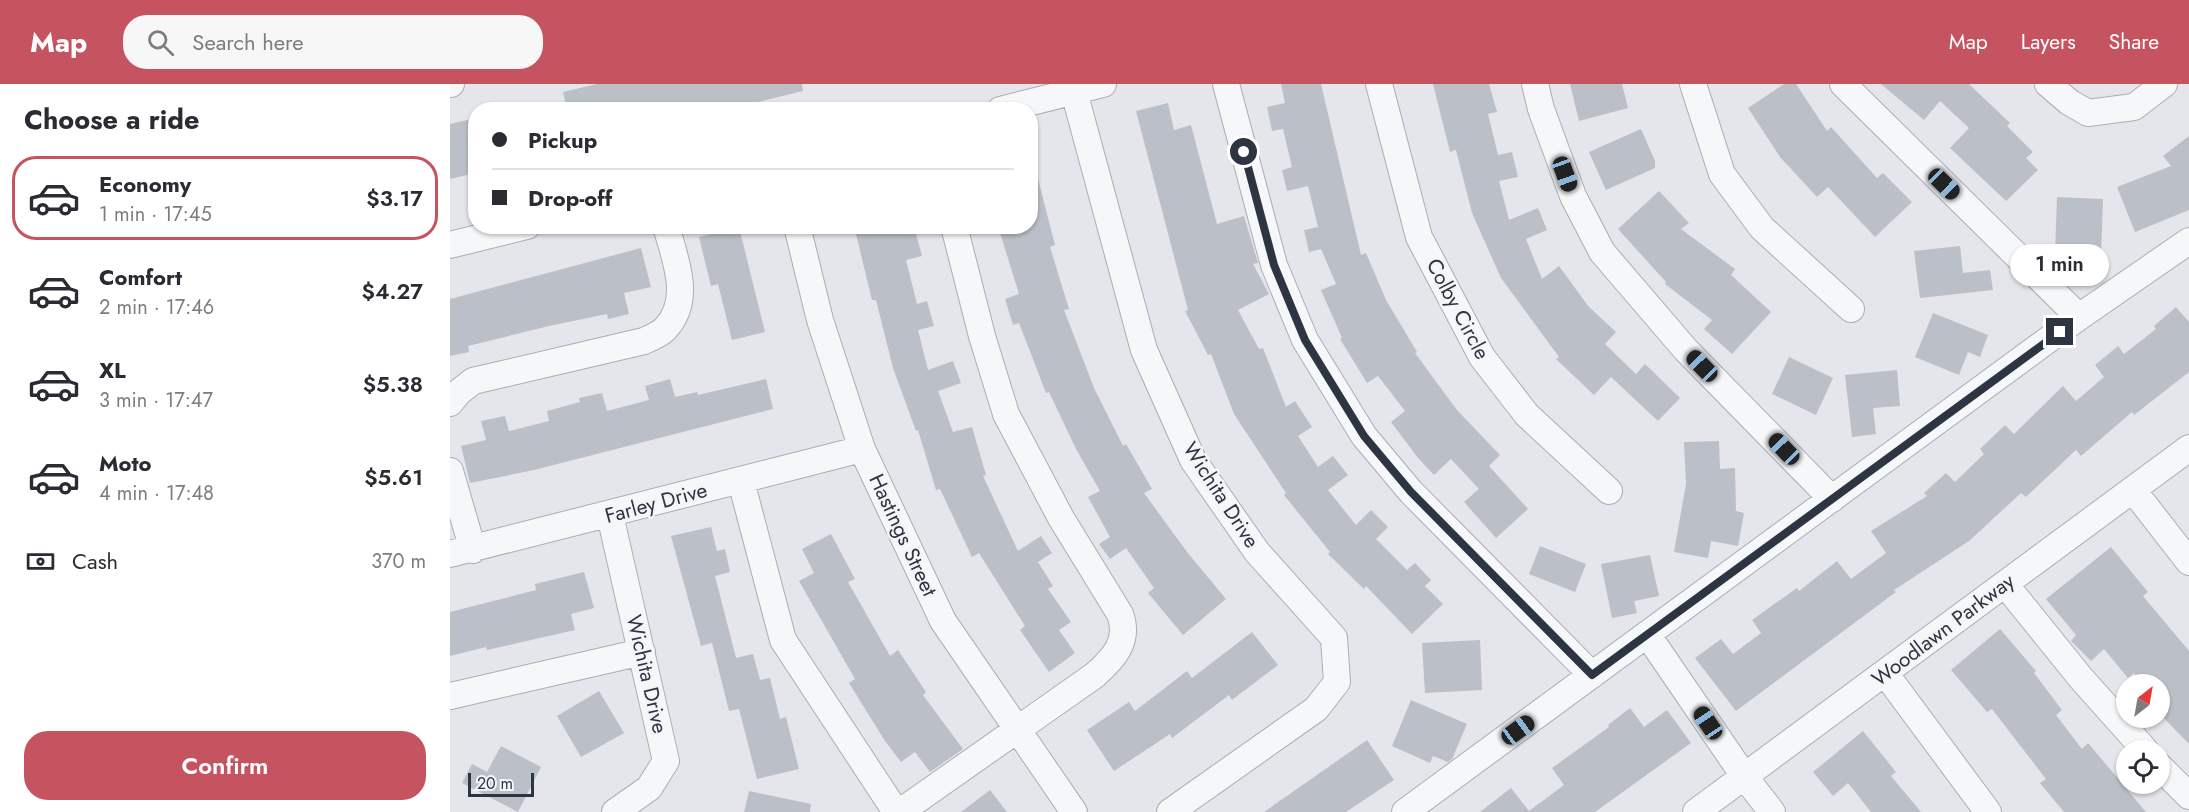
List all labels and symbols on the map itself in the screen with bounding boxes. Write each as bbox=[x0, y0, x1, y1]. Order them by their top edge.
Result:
route start bbox=[1230, 138, 1257, 165]
car bbox=[1550, 154, 1580, 194]
car bbox=[1925, 165, 1963, 203]
callout: 1 min bbox=[2010, 245, 2110, 287]
street label: Colby Circle bbox=[1419, 253, 1497, 365]
route end bbox=[2046, 318, 2073, 345]
car bbox=[1683, 347, 1721, 385]
car bbox=[1765, 430, 1803, 468]
street label: Wichita Drive bbox=[1175, 436, 1267, 554]
street label: Hastings Street bbox=[862, 469, 944, 601]
street label: Farley Drive bbox=[602, 475, 711, 531]
street label: Woodlawn Parkway bbox=[1865, 566, 2021, 694]
street label: Wichita Drive bbox=[619, 612, 675, 736]
north arrow bbox=[2116, 674, 2170, 728]
car bbox=[1690, 703, 1726, 743]
car bbox=[1498, 712, 1538, 748]
scale bar bbox=[468, 770, 534, 798]

